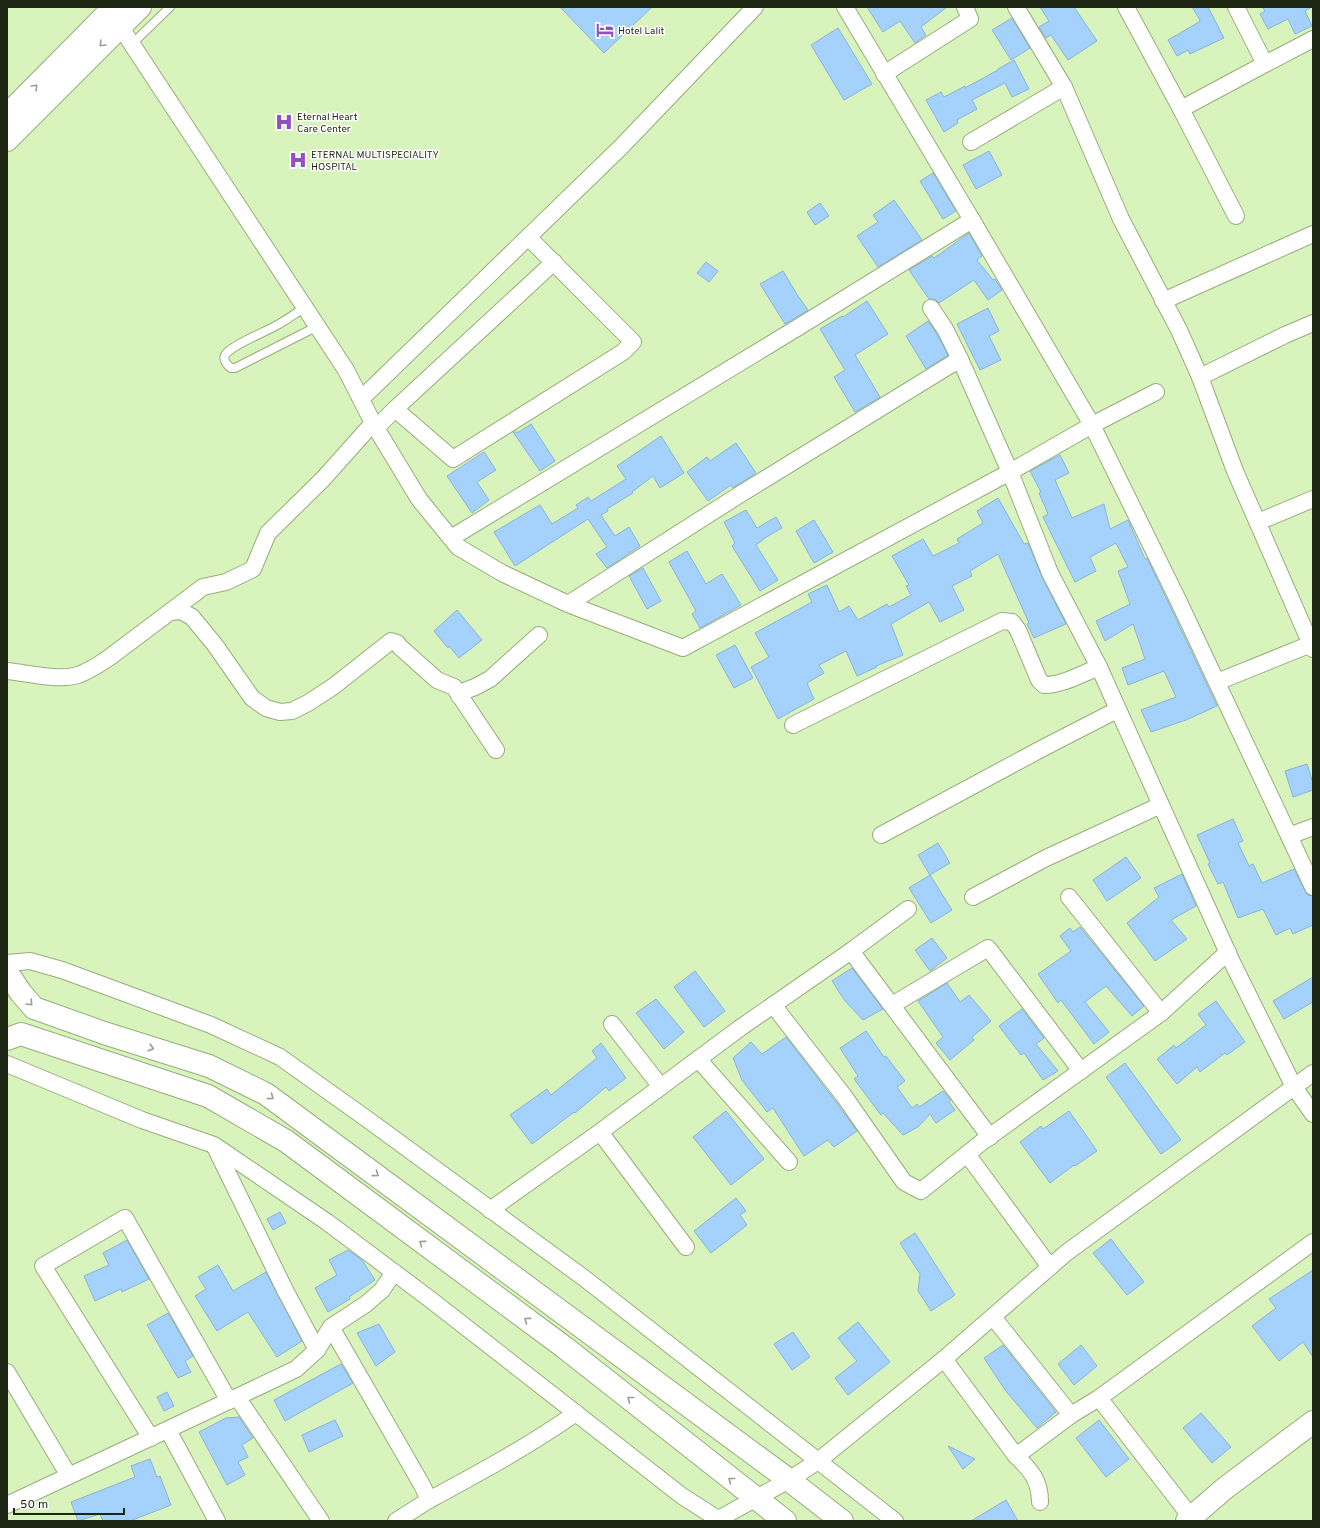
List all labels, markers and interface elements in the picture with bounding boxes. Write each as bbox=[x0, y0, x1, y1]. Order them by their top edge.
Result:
hotel icon: Hotel Lalit bbox=[595, 20, 615, 40]
place label: Hotel Lalit bbox=[618, 25, 665, 38]
one-way arrow bbox=[99, 40, 107, 47]
one-way arrow bbox=[30, 84, 37, 92]
place label: Eternal Heart Care Center bbox=[297, 111, 358, 136]
hospital icon: Eternal Heart Care Center bbox=[274, 112, 294, 132]
place label: ETERNAL MULTISPECIALITY HOSPITAL bbox=[311, 149, 440, 174]
hospital icon: ETERNAL MULTISPECIALITY HOSPITAL bbox=[288, 150, 308, 170]
one-way arrow bbox=[25, 998, 33, 1006]
one-way arrow bbox=[148, 1043, 155, 1052]
one-way arrow bbox=[267, 1093, 274, 1100]
one-way arrow bbox=[372, 1169, 379, 1177]
one-way arrow bbox=[420, 1240, 427, 1247]
one-way arrow bbox=[524, 1318, 531, 1325]
one-way arrow bbox=[627, 1397, 634, 1404]
one-way arrow bbox=[729, 1478, 736, 1485]
scale bar bbox=[14, 1490, 124, 1516]
text: 50 m bbox=[20, 1497, 48, 1513]

